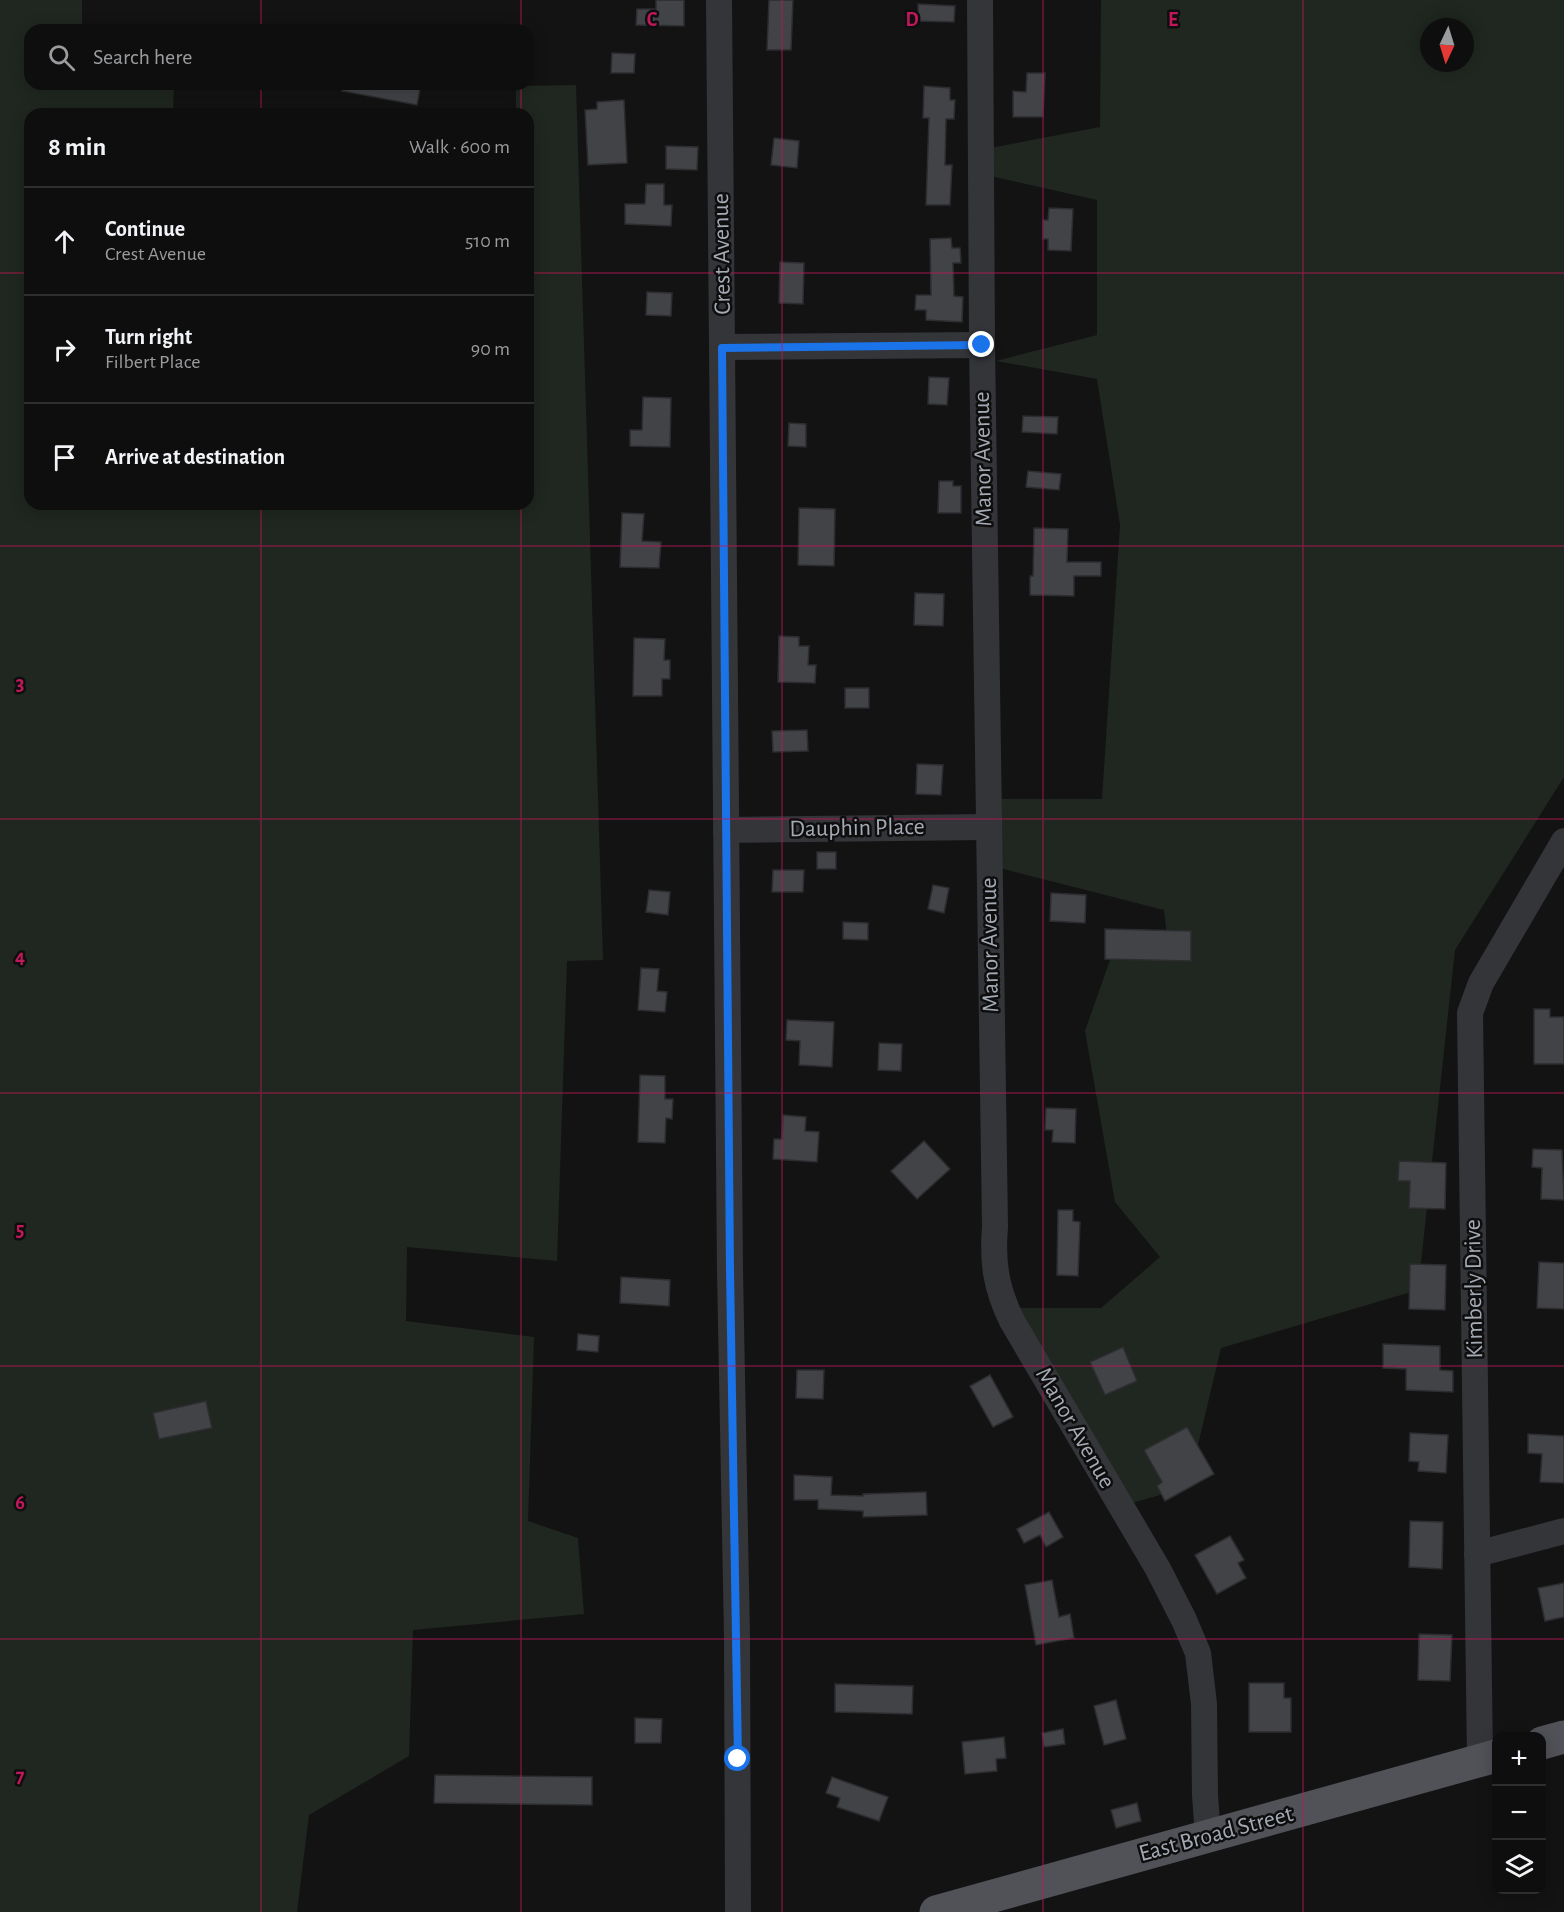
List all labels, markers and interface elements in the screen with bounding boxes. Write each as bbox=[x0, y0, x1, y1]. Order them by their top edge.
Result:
text: C bbox=[647, 10, 658, 30]
text: D bbox=[905, 10, 919, 30]
text: E bbox=[1168, 10, 1178, 30]
north arrow bbox=[1420, 18, 1474, 72]
search box bbox=[24, 24, 534, 90]
icon: search bbox=[45, 41, 78, 74]
text: Search here bbox=[93, 46, 192, 68]
text: 8 min bbox=[48, 134, 106, 160]
text: Walk · 600 m bbox=[409, 137, 510, 157]
street label: Crest Avenue bbox=[709, 193, 735, 315]
text: Continue bbox=[105, 218, 185, 240]
icon: ahead bbox=[48, 225, 81, 258]
text: 510 m bbox=[465, 231, 510, 251]
text: Crest Avenue bbox=[105, 244, 206, 264]
text: Turn right bbox=[105, 326, 192, 348]
route end bbox=[968, 331, 994, 357]
icon: right bbox=[48, 333, 81, 366]
text: 90 m bbox=[471, 339, 510, 359]
text: Filbert Place bbox=[105, 352, 201, 372]
street label: Manor Avenue bbox=[970, 391, 996, 527]
icon: arrive bbox=[48, 441, 81, 474]
text: Arrive at destination bbox=[105, 446, 285, 468]
text: 3 bbox=[16, 674, 24, 694]
street label: Dauphin Place bbox=[789, 815, 925, 841]
street label: Manor Avenue bbox=[977, 877, 1003, 1013]
text: 4 bbox=[15, 947, 25, 967]
street label: Kimberly Drive bbox=[1461, 1219, 1487, 1359]
text: 5 bbox=[16, 1220, 24, 1240]
street label: Manor Avenue bbox=[1031, 1363, 1119, 1493]
text: 6 bbox=[15, 1493, 25, 1513]
map controls bbox=[1492, 1732, 1546, 1894]
button: + bbox=[1492, 1732, 1546, 1786]
route start bbox=[724, 1745, 750, 1771]
text: 7 bbox=[16, 1766, 25, 1786]
button: − bbox=[1492, 1786, 1546, 1840]
street label: East Broad Street bbox=[1136, 1802, 1296, 1866]
button: layers bbox=[1492, 1840, 1546, 1894]

